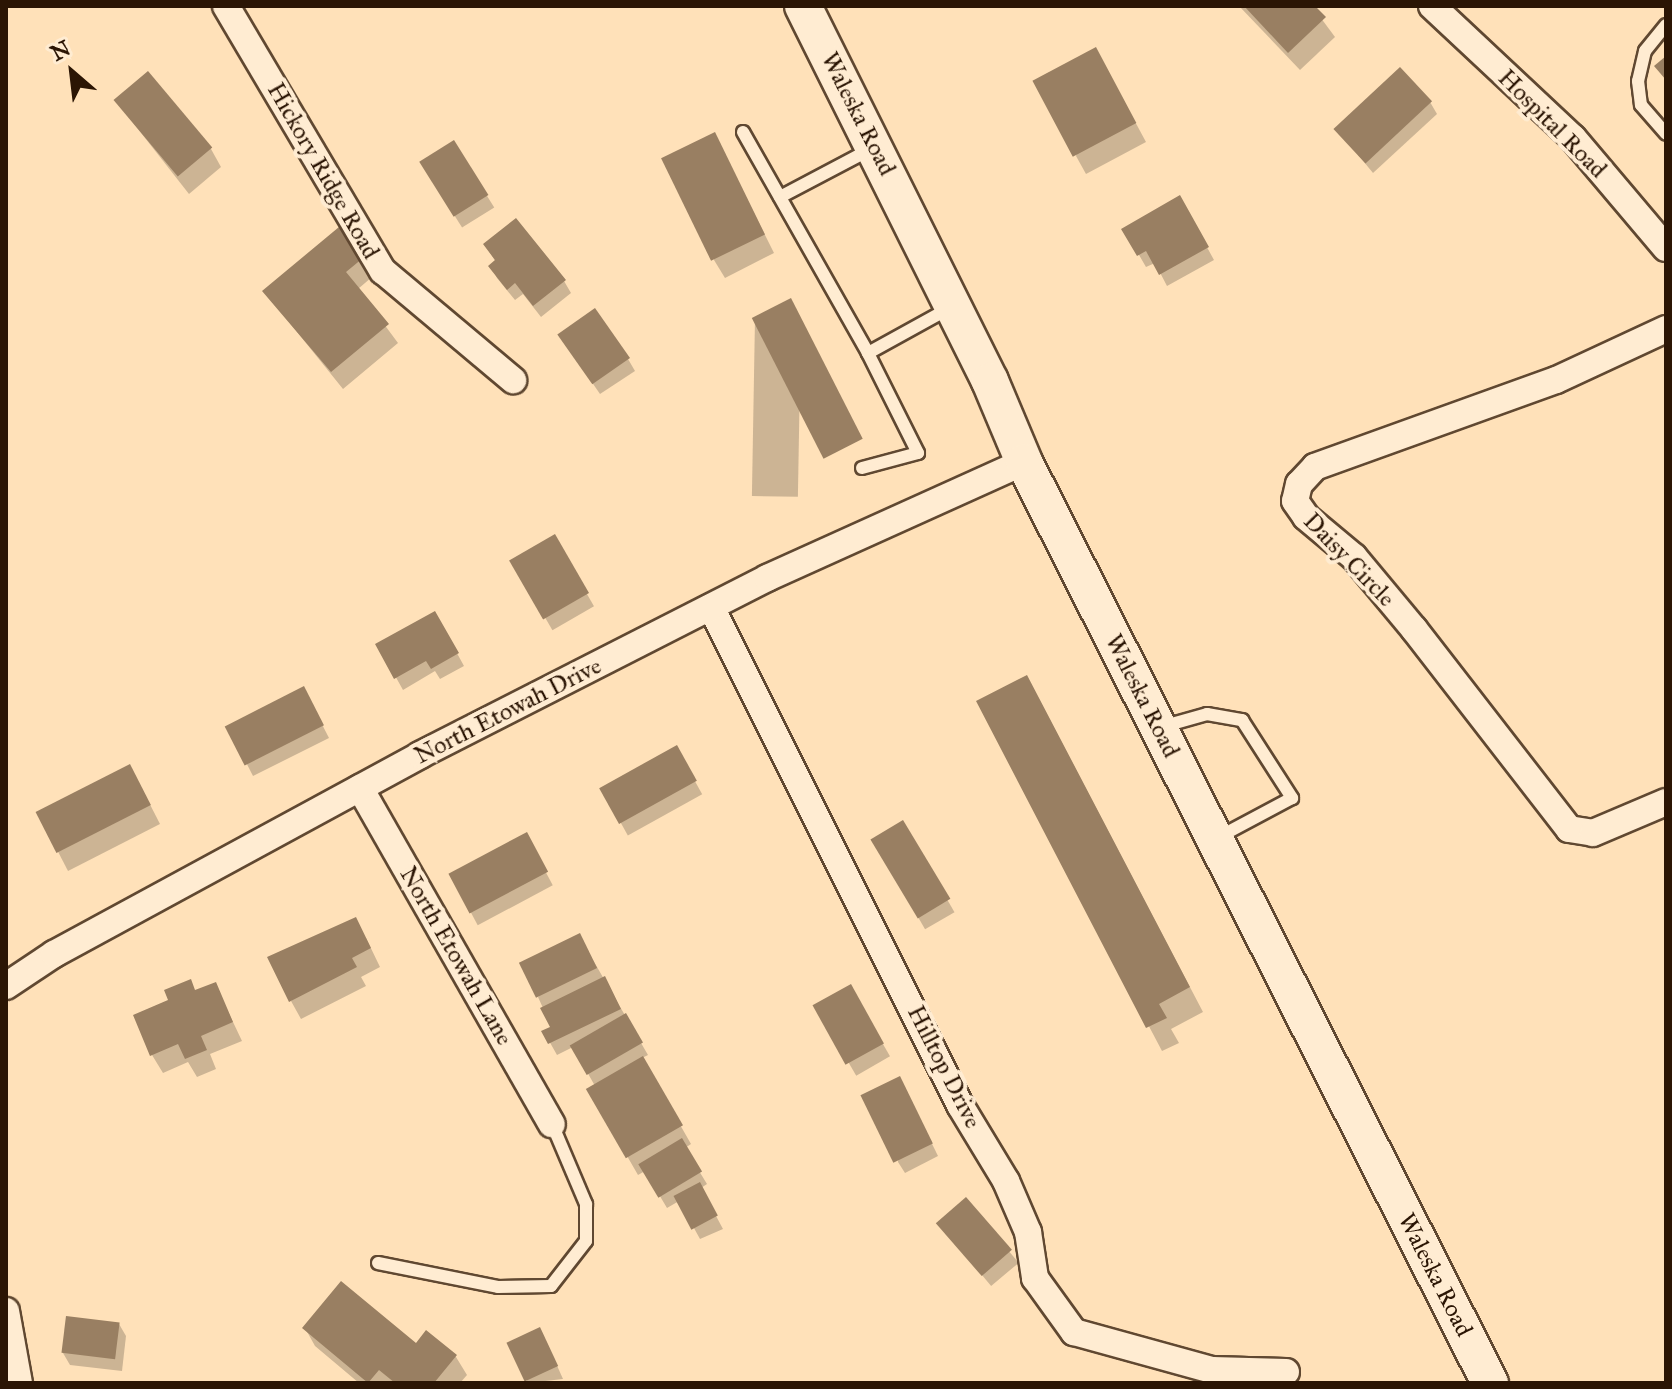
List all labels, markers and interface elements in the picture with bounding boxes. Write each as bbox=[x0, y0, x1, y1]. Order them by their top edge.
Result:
north arrow bbox=[32, 32, 112, 112]
text: N bbox=[46, 34, 75, 67]
street label: Waleska Road bbox=[815, 48, 901, 180]
street label: Hospital Road bbox=[1492, 64, 1612, 184]
street label: Hickory Ridge Road bbox=[261, 78, 385, 264]
street label: Daisy Circle bbox=[1297, 507, 1401, 613]
street label: Waleska Road bbox=[1099, 630, 1185, 762]
street label: North Etowah Drive bbox=[410, 651, 606, 771]
street label: North Etowah Lane bbox=[393, 862, 519, 1050]
street label: Hilltop Drive bbox=[901, 1001, 987, 1133]
street label: Waleska Road bbox=[1392, 1209, 1478, 1341]

